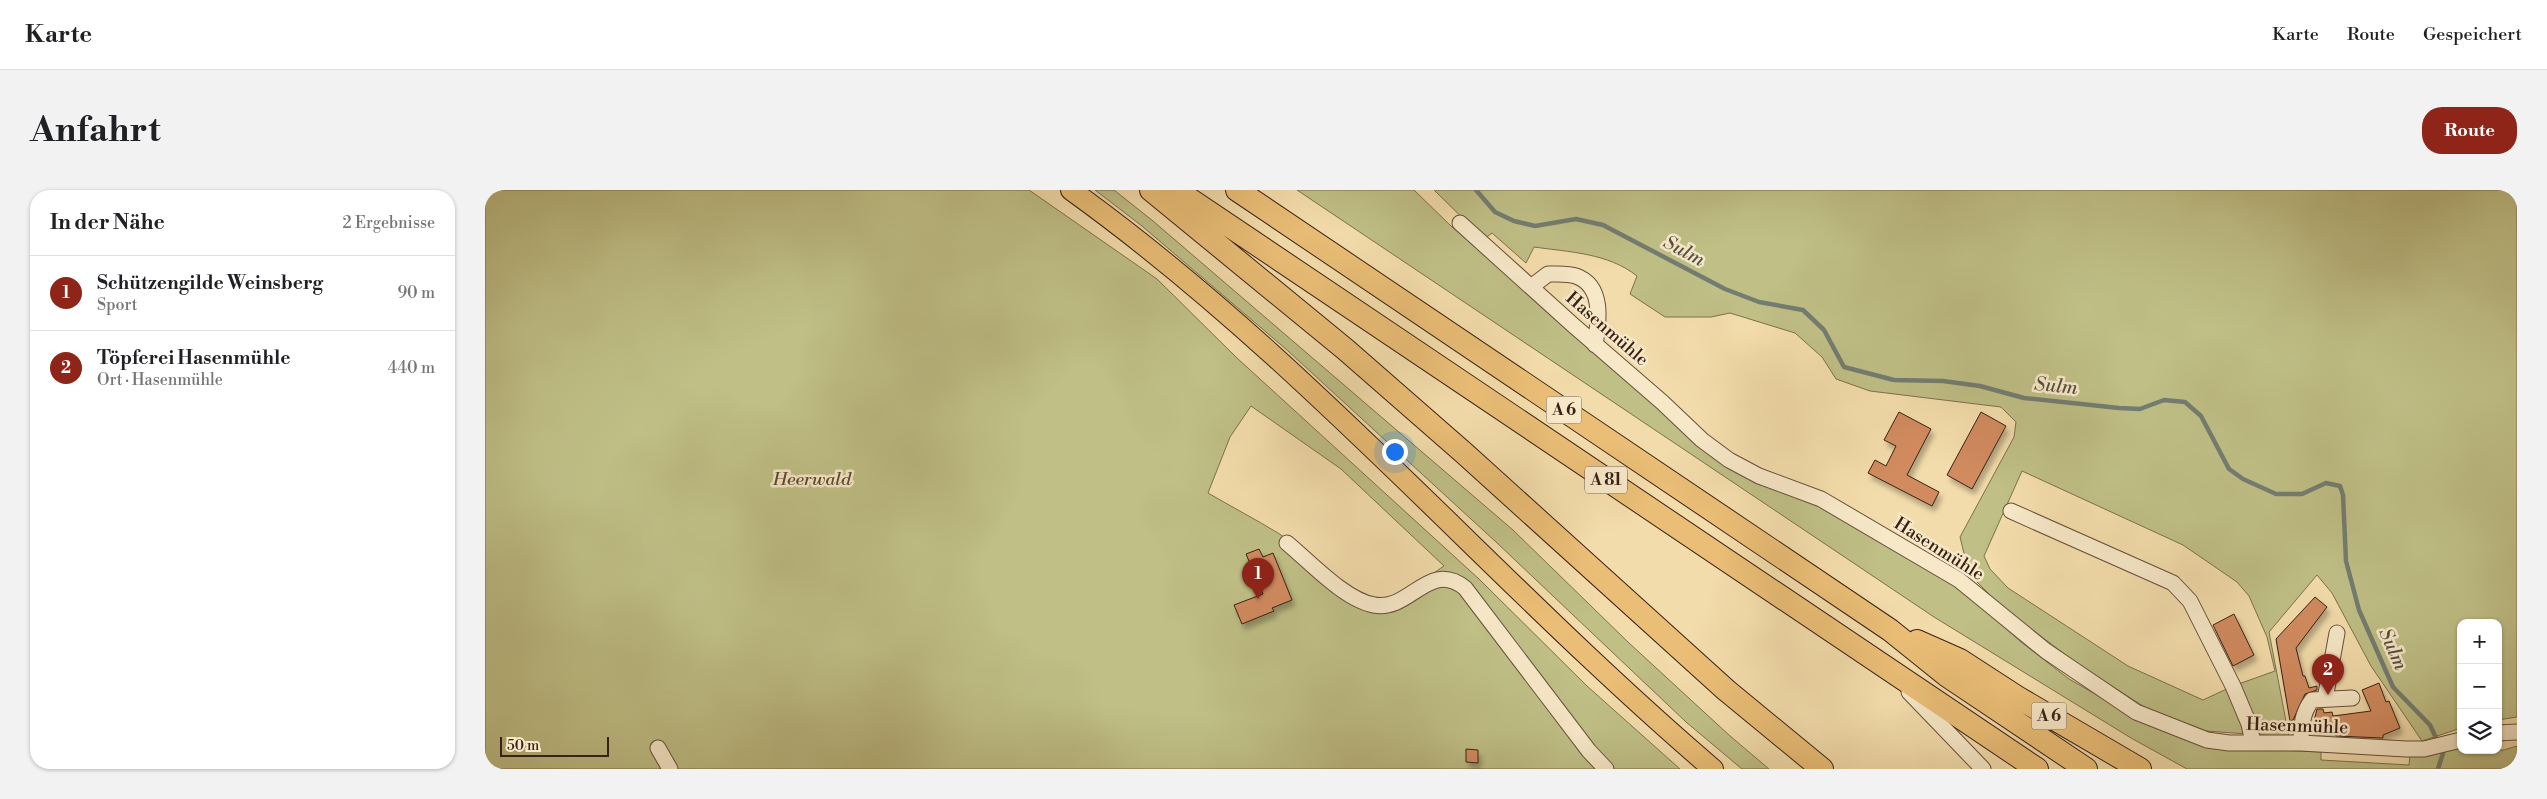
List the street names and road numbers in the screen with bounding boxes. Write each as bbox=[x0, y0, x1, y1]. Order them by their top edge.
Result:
street label: Hasenmühle bbox=[1561, 287, 1653, 371]
road number: A 6 bbox=[1547, 396, 1581, 424]
road number: A 81 bbox=[1585, 466, 1627, 494]
street label: Hasenmühle bbox=[1889, 512, 1989, 586]
road number: A 6 bbox=[2031, 702, 2067, 730]
street label: Hasenmühle bbox=[2245, 713, 2349, 739]

